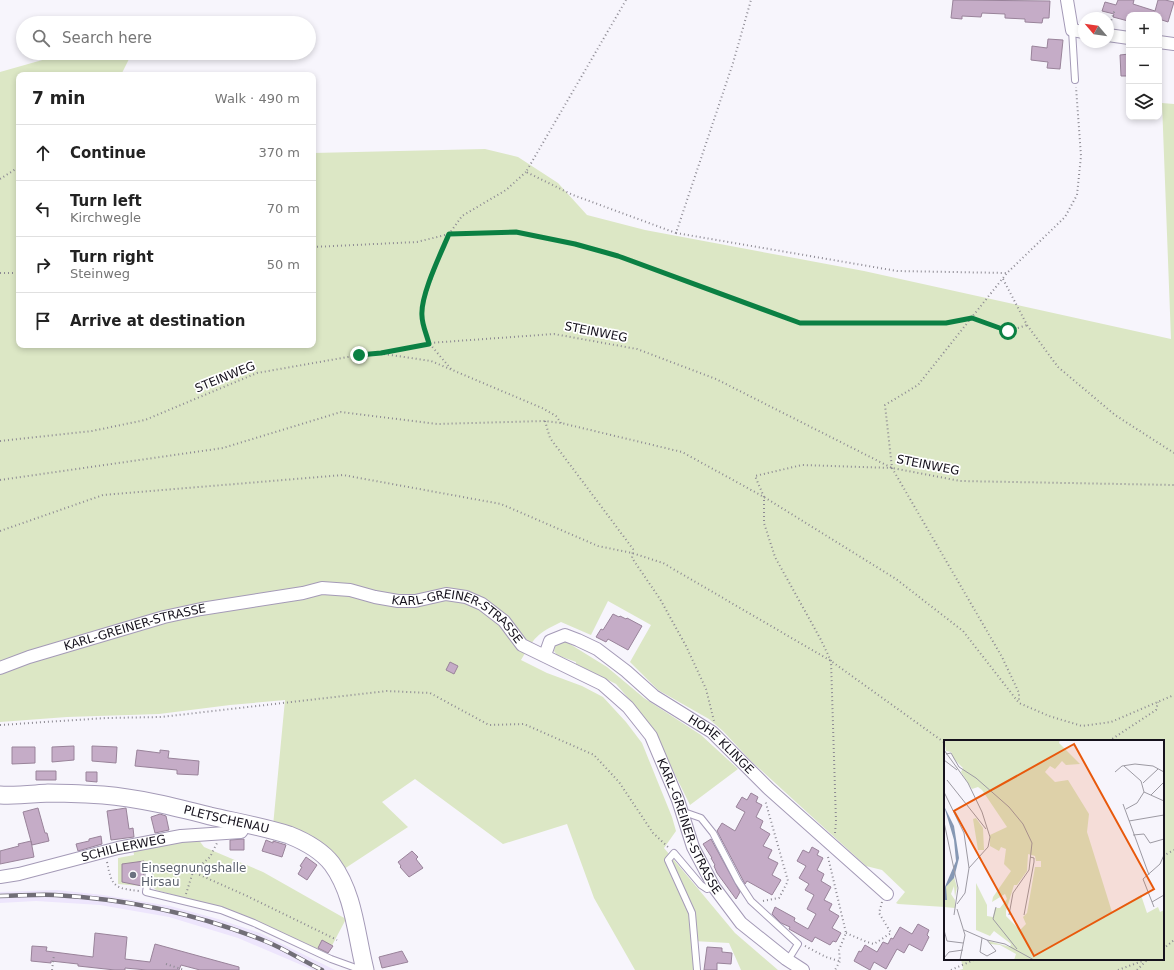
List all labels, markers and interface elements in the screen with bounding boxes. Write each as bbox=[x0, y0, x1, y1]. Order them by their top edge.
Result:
north arrow bbox=[1078, 12, 1114, 48]
map controls bbox=[1126, 12, 1162, 120]
button: + bbox=[1126, 12, 1162, 48]
search box bbox=[16, 16, 316, 60]
icon: search bbox=[30, 27, 52, 49]
text: Search here bbox=[62, 29, 152, 47]
button: − bbox=[1126, 48, 1162, 84]
button: layers bbox=[1126, 84, 1162, 120]
text: 7 min bbox=[32, 88, 85, 108]
text: Walk · 490 m bbox=[215, 91, 300, 106]
icon: ahead bbox=[32, 142, 54, 164]
text: Continue bbox=[70, 144, 146, 162]
text: 370 m bbox=[258, 145, 300, 160]
text: Turn left bbox=[70, 192, 142, 210]
icon: left bbox=[32, 198, 54, 220]
text: 70 m bbox=[267, 201, 300, 216]
text: Kirchwegle bbox=[70, 210, 141, 225]
text: Turn right bbox=[70, 248, 154, 266]
icon: right bbox=[32, 254, 54, 276]
text: 50 m bbox=[267, 257, 300, 272]
text: Steinweg bbox=[70, 266, 130, 281]
icon: arrive bbox=[32, 310, 54, 332]
text: Arrive at destination bbox=[70, 312, 245, 330]
street label: STEINWEG bbox=[563, 319, 629, 345]
route start bbox=[999, 322, 1017, 340]
route end bbox=[350, 346, 368, 364]
street label: STEINWEG bbox=[193, 359, 257, 395]
street label: STEINWEG bbox=[895, 452, 961, 478]
street label: KARL-GREINER-STRASSE bbox=[390, 587, 525, 646]
street label: KARL-GREINER-STRASSE bbox=[62, 601, 207, 653]
street label: HOHE KLINGE bbox=[686, 712, 757, 777]
inset map bbox=[944, 740, 1164, 960]
street label: KARL-GREINER-STRASSE bbox=[654, 756, 724, 897]
street label: PLETSCHENAU bbox=[182, 803, 271, 836]
street label: SCHILLERWEG bbox=[80, 832, 167, 864]
place label: Einsegnungshalle Hirsau bbox=[141, 861, 246, 889]
marker: Einsegnungshalle Hirsau bbox=[128, 870, 138, 880]

